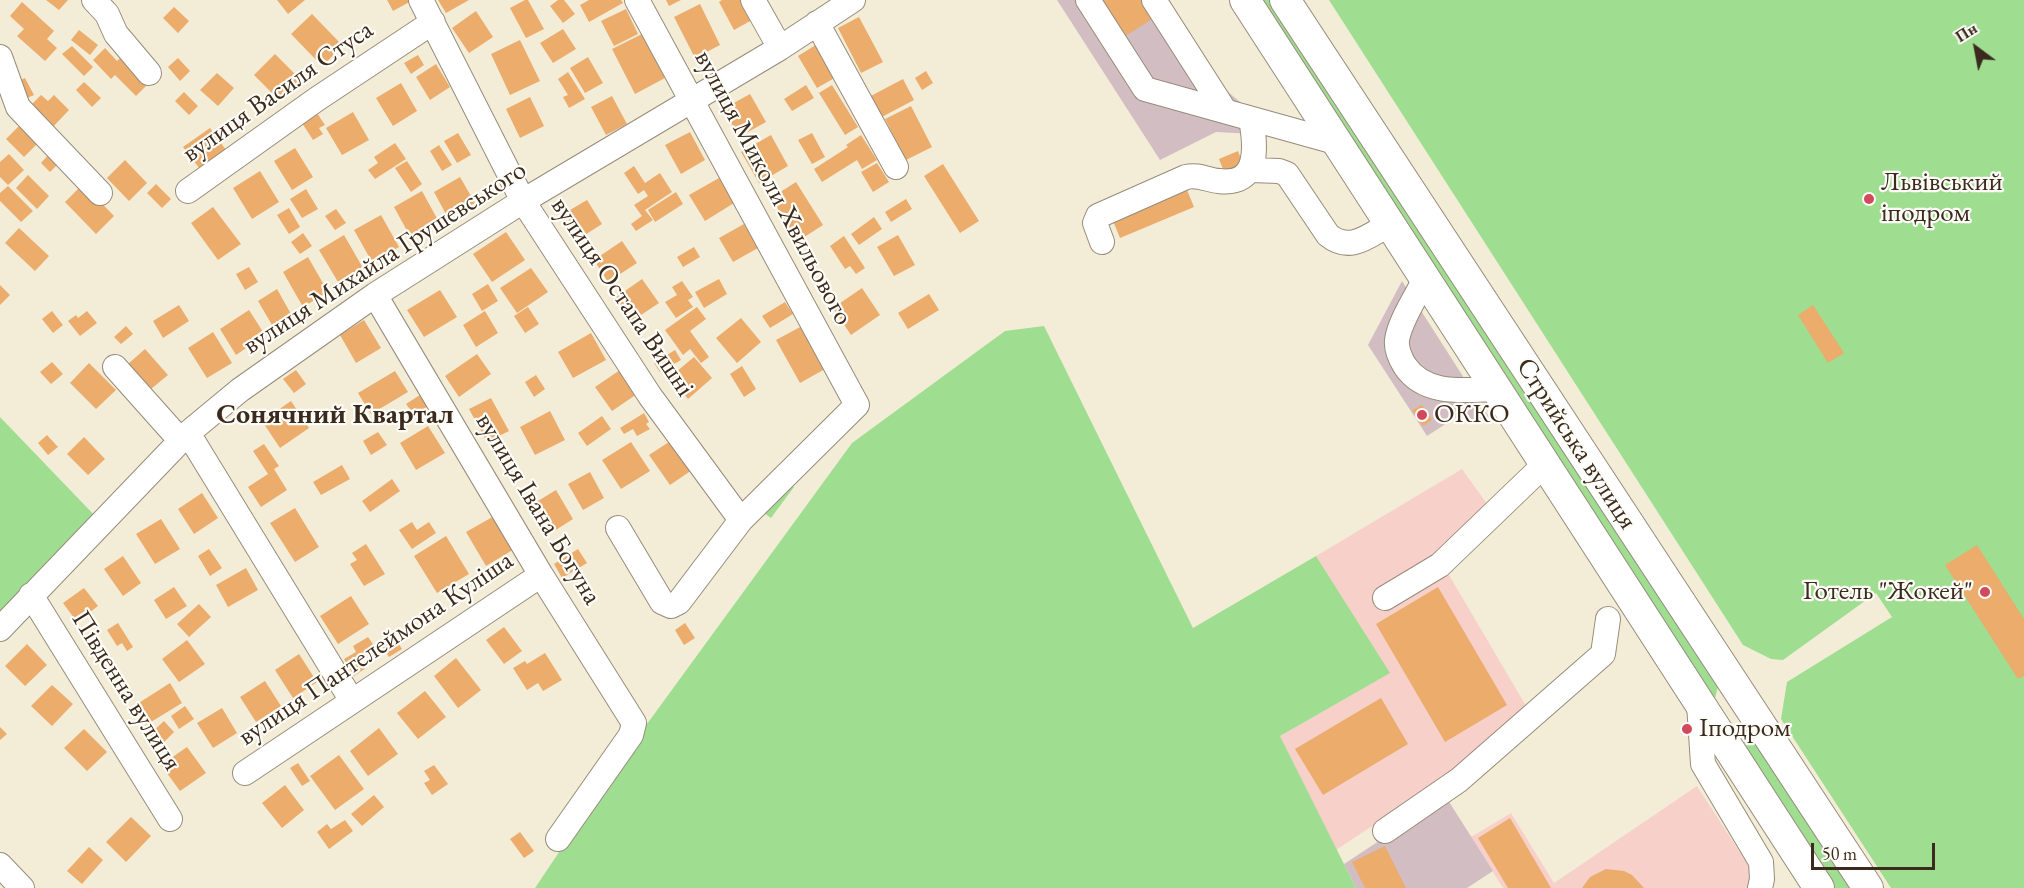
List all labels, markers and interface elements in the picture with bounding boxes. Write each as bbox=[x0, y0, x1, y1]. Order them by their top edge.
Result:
street label: вулиця Василя Стуса bbox=[176, 14, 380, 170]
north arrow bbox=[1946, 18, 2006, 78]
text: Пн bbox=[1951, 18, 1981, 47]
street label: вулиця Миколи Хвильового bbox=[687, 45, 859, 331]
street label: вулиця Михайла Грушевського bbox=[237, 154, 533, 362]
place label: Львівський іподром bbox=[1881, 167, 2003, 230]
street label: вулиця Остапа Вишні bbox=[543, 191, 701, 403]
marker: Львівський іподром bbox=[1862, 192, 1876, 206]
street label: Стрийська вулиця bbox=[1509, 352, 1643, 536]
district label: Сонячний Квартал bbox=[216, 398, 454, 432]
place label: ОККО bbox=[1434, 399, 1510, 431]
street label: вулиця Івана Богуна bbox=[468, 407, 608, 611]
marker: ОККО bbox=[1415, 408, 1429, 422]
street label: вулиця Пантелеймона Куліша bbox=[232, 545, 520, 753]
place label: Готель "Жокей" bbox=[1803, 576, 1973, 608]
marker: Готель "Жокей" bbox=[1978, 585, 1992, 599]
street label: Південна вулиця bbox=[64, 605, 188, 777]
place label: Іподром bbox=[1699, 713, 1791, 745]
marker: Іподром bbox=[1680, 722, 1694, 736]
scale bar bbox=[1814, 831, 1938, 869]
text: 50 m bbox=[1822, 842, 1857, 865]

